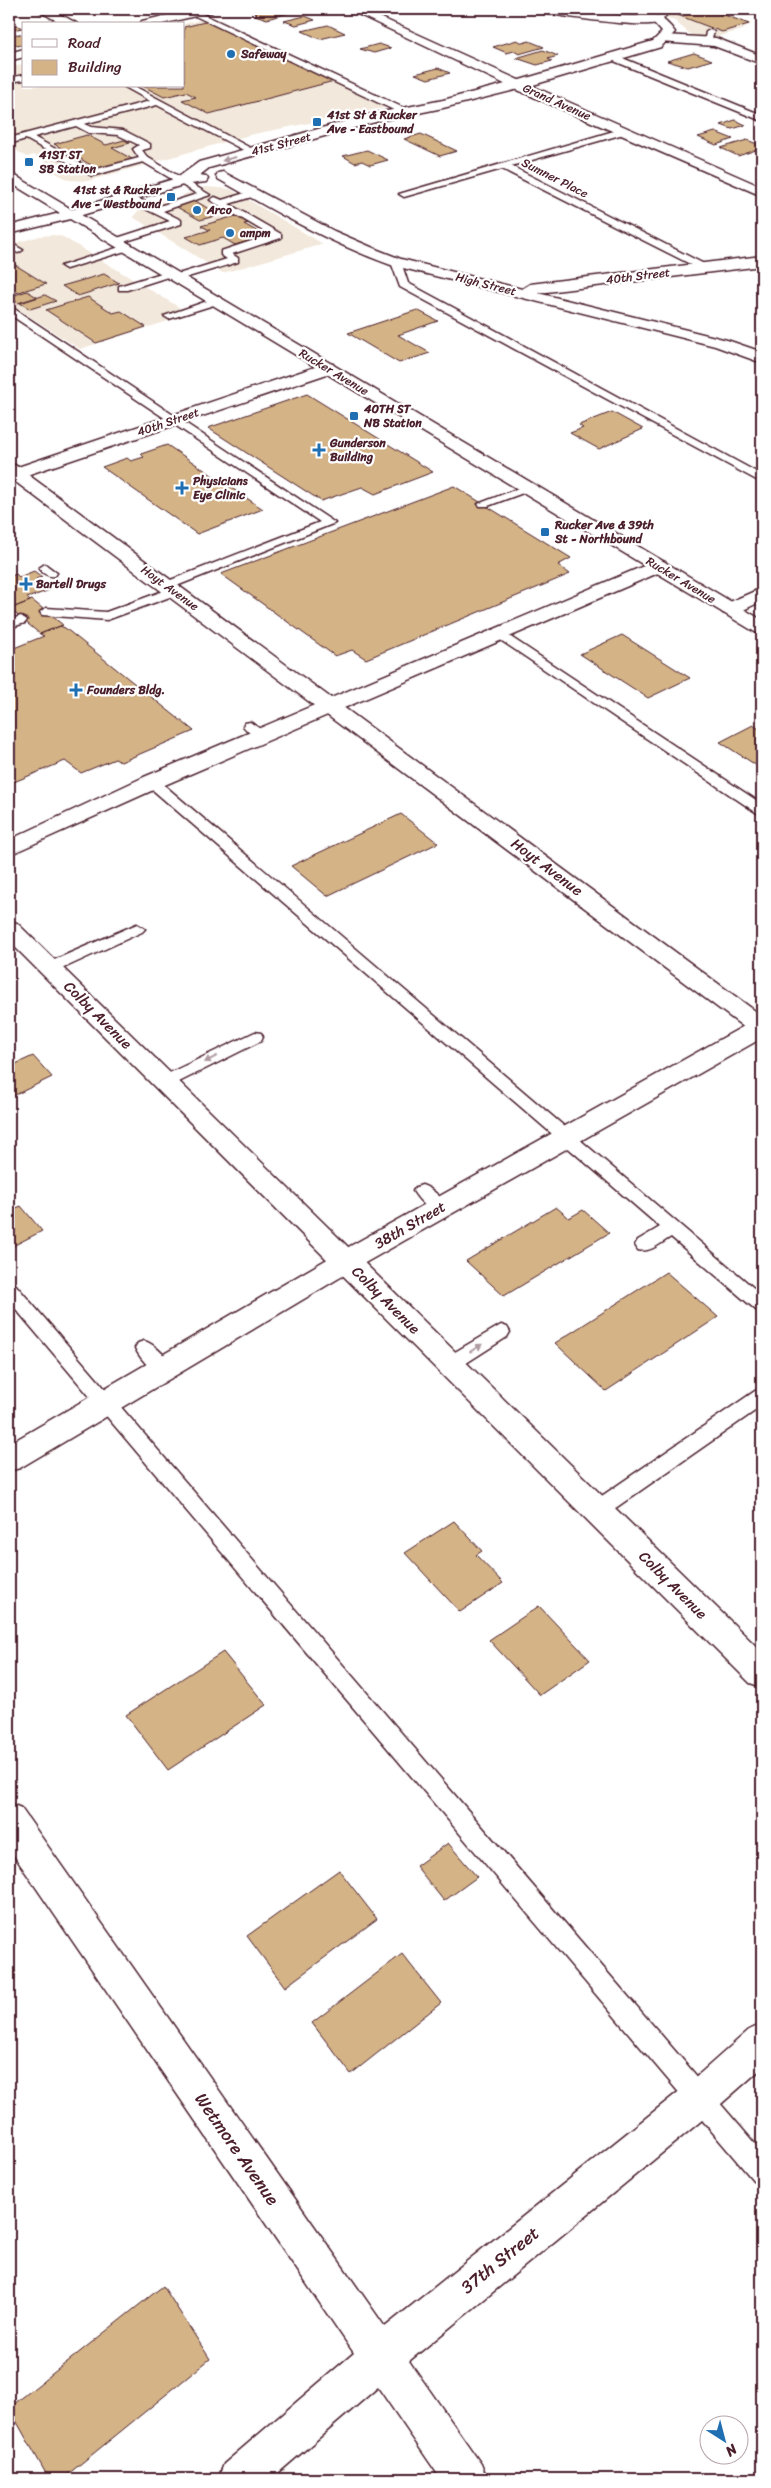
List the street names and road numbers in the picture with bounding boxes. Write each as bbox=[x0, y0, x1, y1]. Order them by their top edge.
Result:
street label: Grand Avenue bbox=[519, 77, 595, 127]
street label: 41st Street bbox=[248, 125, 314, 163]
street label: Sumner Place bbox=[518, 152, 592, 204]
street label: 40th Street bbox=[605, 261, 671, 291]
street label: High Street bbox=[453, 266, 519, 302]
street label: Rucker Avenue bbox=[295, 342, 373, 402]
street label: 40th Street bbox=[134, 401, 202, 443]
street label: Rucker Avenue bbox=[642, 550, 720, 610]
street label: Hoyt Avenue bbox=[136, 559, 204, 617]
street label: Hoyt Avenue bbox=[505, 831, 589, 903]
street label: Colby Avenue bbox=[57, 974, 139, 1056]
street label: 38th Street bbox=[369, 1194, 451, 1256]
street label: Colby Avenue bbox=[345, 1259, 427, 1341]
street label: Colby Avenue bbox=[632, 1544, 714, 1626]
street label: Wetmore Avenue bbox=[186, 2086, 288, 2213]
street label: 37th Street bbox=[453, 2218, 547, 2302]

